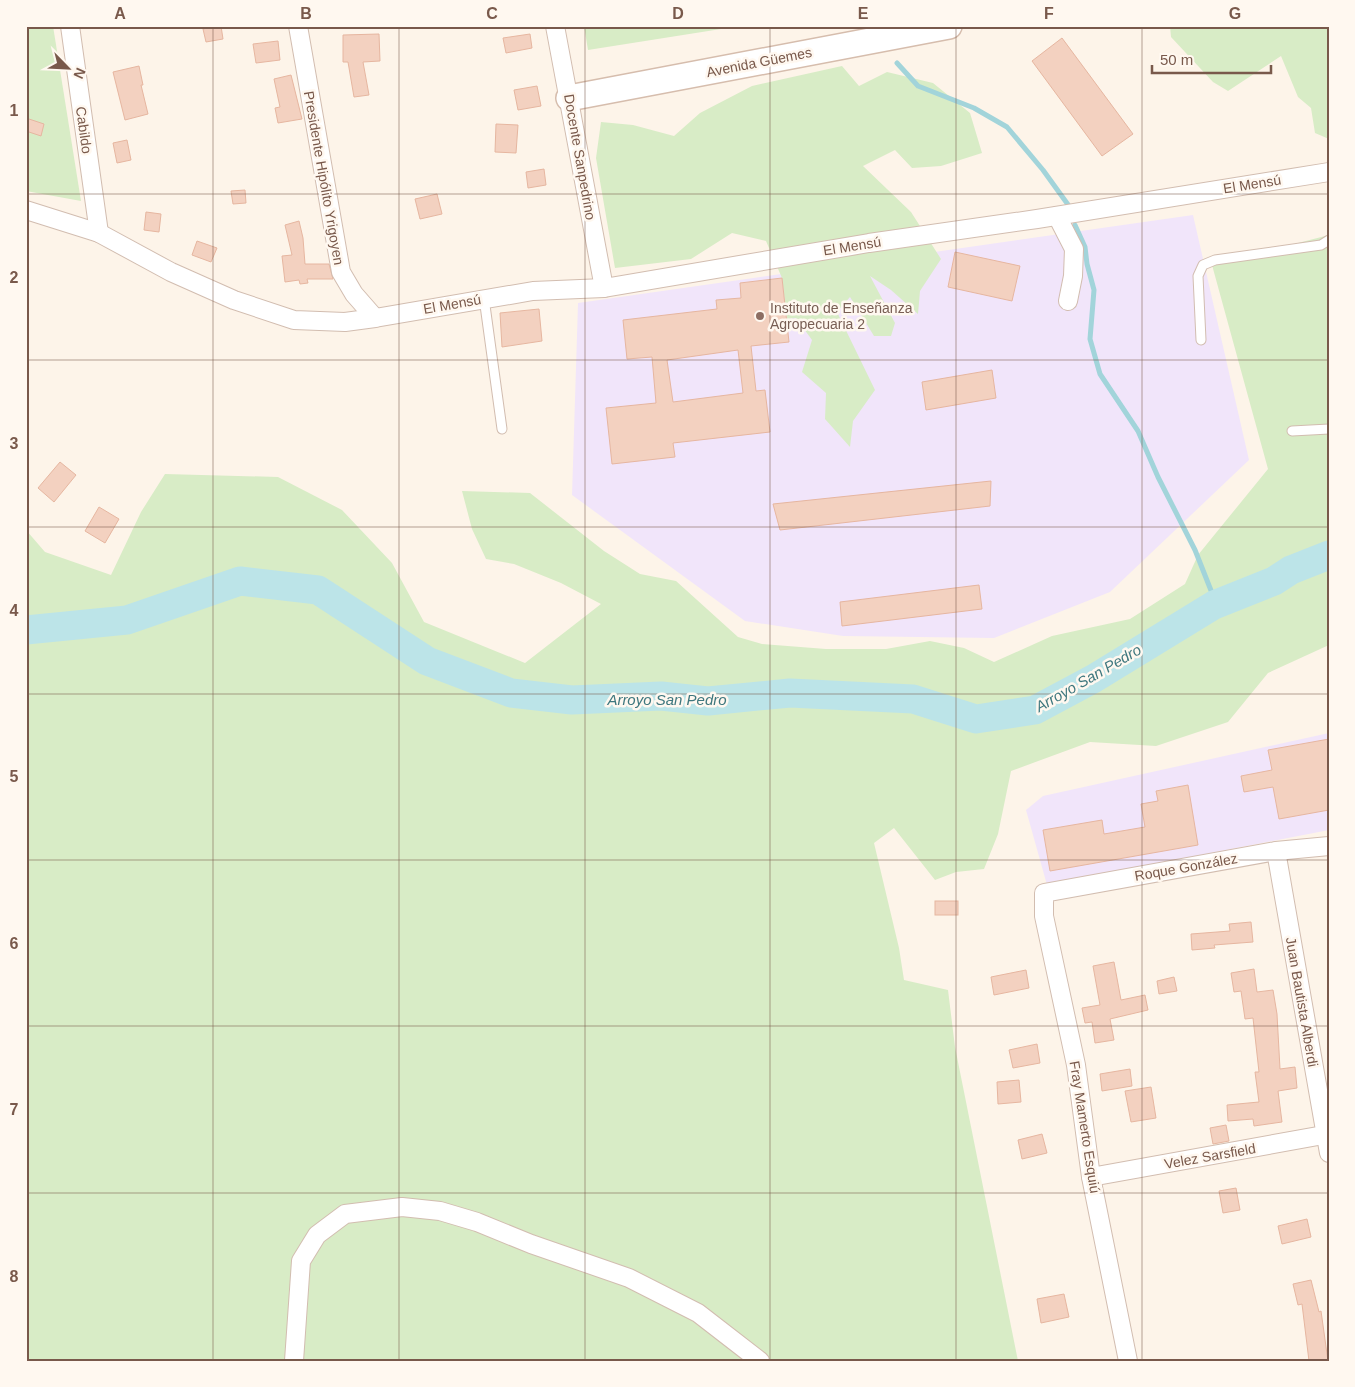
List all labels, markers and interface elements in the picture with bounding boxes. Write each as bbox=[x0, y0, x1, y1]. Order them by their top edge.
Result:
text: A bbox=[114, 5, 126, 22]
text: B bbox=[300, 5, 312, 22]
text: C bbox=[486, 5, 498, 22]
text: D bbox=[672, 5, 684, 22]
text: E bbox=[858, 5, 869, 22]
text: F bbox=[1044, 5, 1054, 22]
text: G bbox=[1229, 5, 1241, 22]
north arrow bbox=[42, 42, 92, 92]
scale bar bbox=[1152, 42, 1271, 74]
street label: Avenida Güemes bbox=[705, 44, 813, 80]
text: 50 m bbox=[1160, 51, 1193, 68]
text: N bbox=[71, 65, 89, 81]
street label: Presidente Hipólito Yrigoyen bbox=[301, 90, 347, 266]
street label: Docente Sanpedrino bbox=[561, 93, 599, 221]
text: 1 bbox=[10, 102, 19, 119]
street label: Cabildo bbox=[73, 105, 95, 155]
street label: El Mensú bbox=[1222, 172, 1282, 196]
street label: El Mensú bbox=[822, 234, 882, 258]
text: 2 bbox=[10, 269, 19, 286]
street label: El Mensú bbox=[422, 291, 482, 317]
place label: Instituto de Enseñanza Agropecuaria 2 bbox=[770, 300, 913, 332]
marker: Instituto de Enseñanza Agropecuaria 2 bbox=[754, 310, 766, 322]
text: 3 bbox=[10, 435, 19, 452]
text: 4 bbox=[10, 602, 19, 619]
water label: Arroyo San Pedro bbox=[1031, 641, 1144, 716]
water label: Arroyo San Pedro bbox=[606, 691, 727, 708]
text: 5 bbox=[10, 768, 19, 785]
street label: Roque González bbox=[1133, 850, 1239, 884]
text: 6 bbox=[10, 935, 19, 952]
street label: Juan Bautista Alberdi bbox=[1283, 936, 1321, 1068]
street label: Fray Mamerto Esquiú bbox=[1067, 1060, 1103, 1194]
text: 7 bbox=[10, 1101, 19, 1118]
street label: Velez Sarsfield bbox=[1163, 1140, 1257, 1172]
text: 8 bbox=[10, 1268, 19, 1285]

